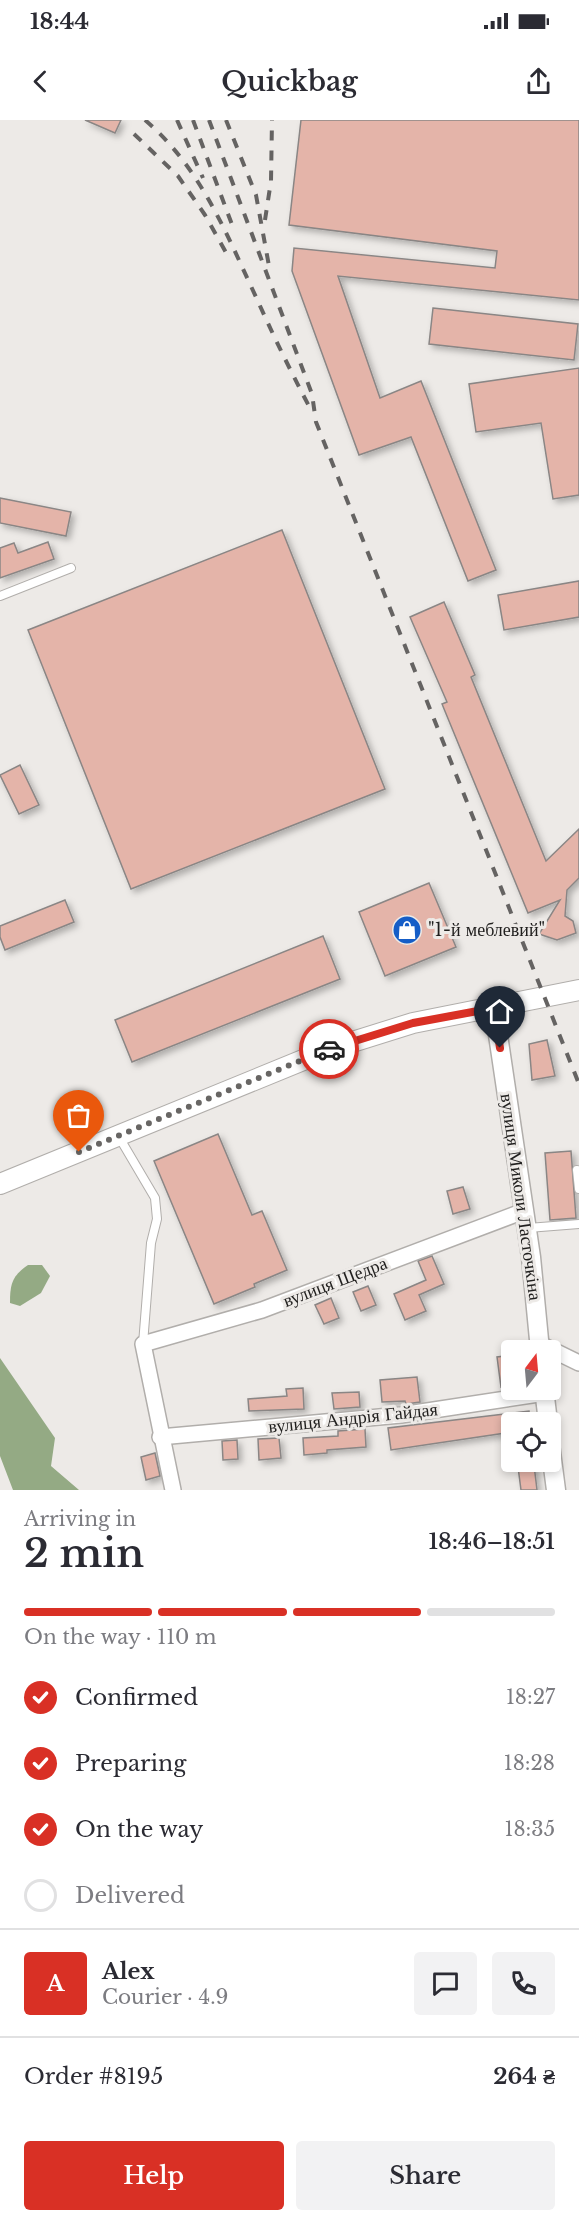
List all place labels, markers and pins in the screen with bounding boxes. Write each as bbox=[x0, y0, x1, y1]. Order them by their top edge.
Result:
shop icon: "1-й меблевий" bbox=[391, 914, 423, 946]
place label: "1-й меблевий" bbox=[428, 919, 545, 941]
pin bbox=[474, 986, 525, 1048]
pin bbox=[53, 1090, 104, 1152]

